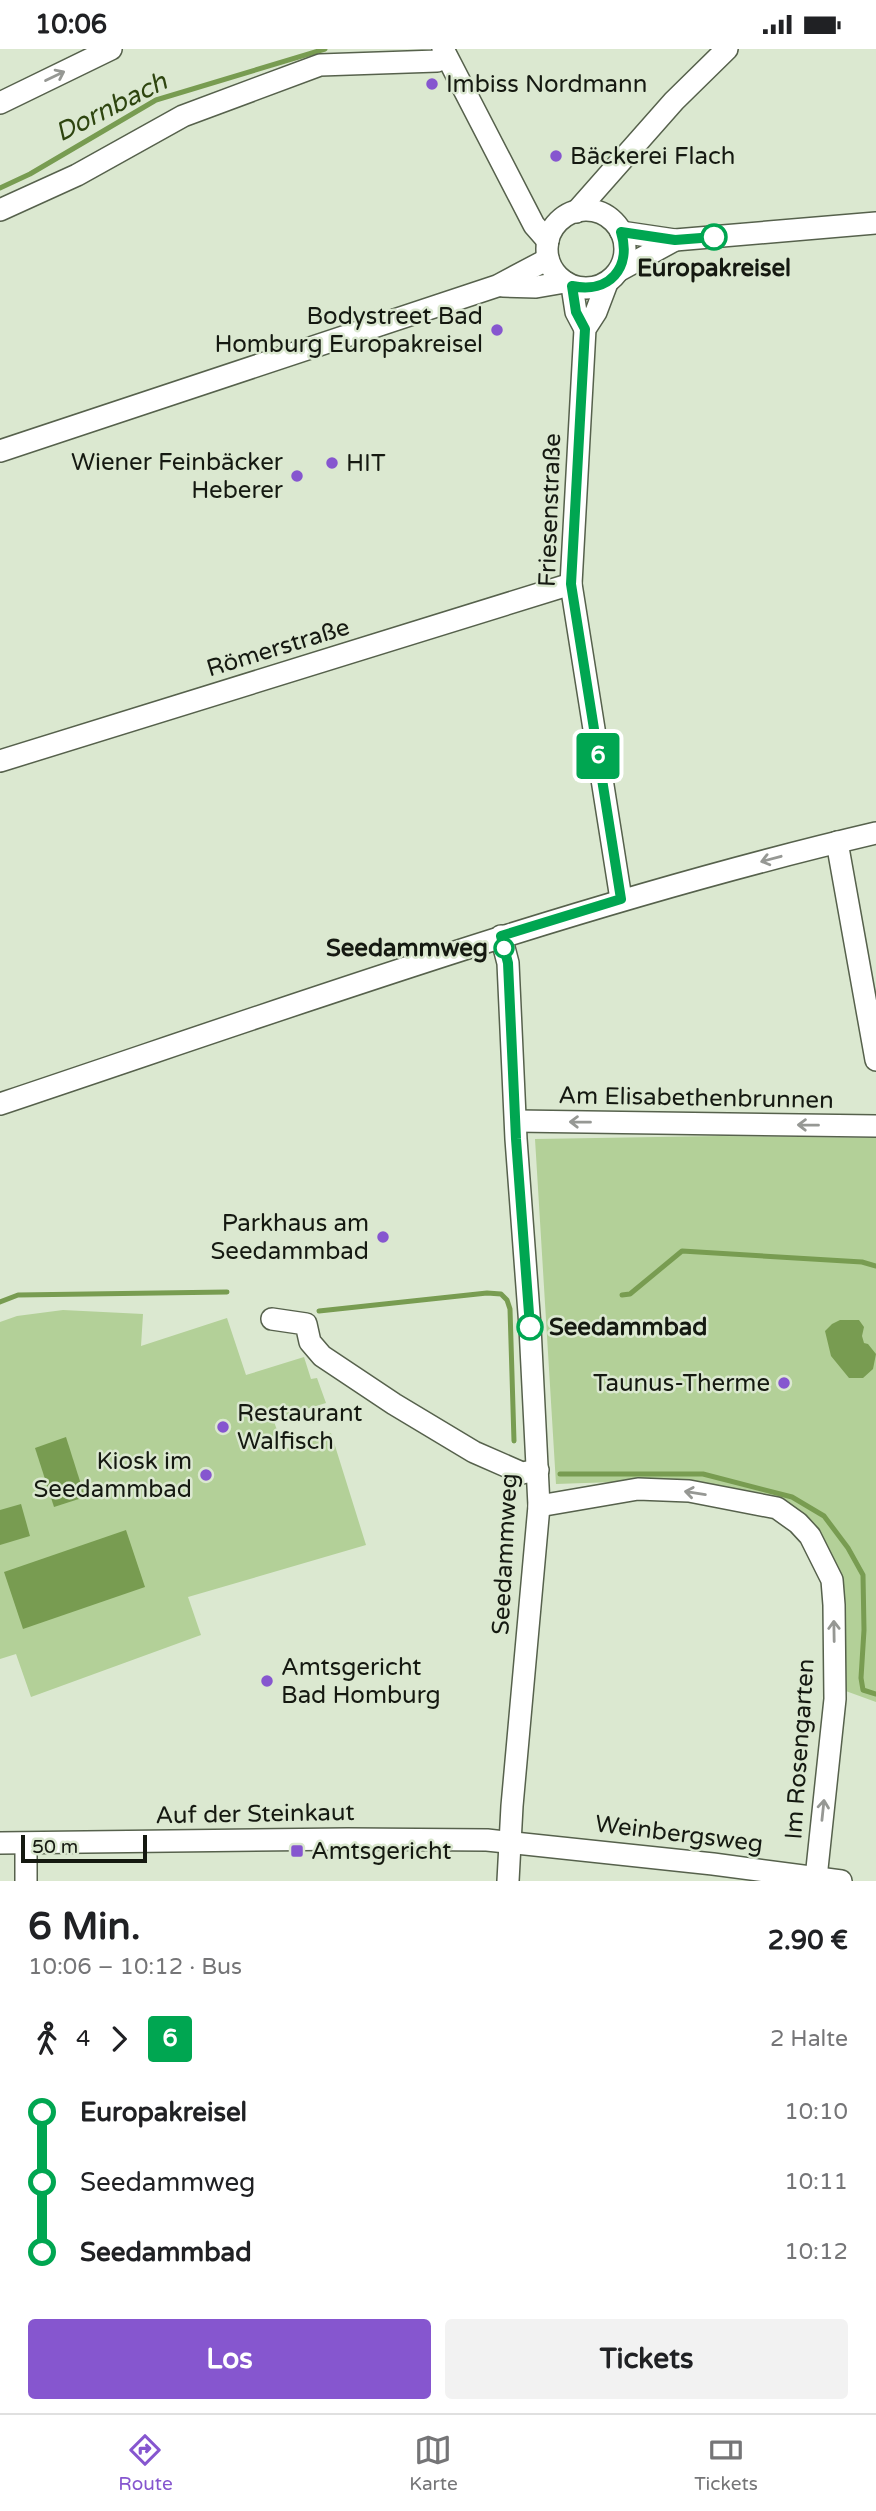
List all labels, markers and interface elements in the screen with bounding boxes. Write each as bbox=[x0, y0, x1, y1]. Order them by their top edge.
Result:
text: 10:06 bbox=[35, 9, 107, 40]
water label: Dornbach bbox=[50, 65, 173, 148]
one-way arrow bbox=[44, 69, 65, 83]
place label: Imbiss Nordmann bbox=[446, 70, 647, 99]
marker: Imbiss Nordmann bbox=[424, 76, 440, 92]
place label: Bäckerei Flach bbox=[570, 142, 735, 171]
marker: Bäckerei Flach bbox=[548, 148, 564, 164]
marker: Europakreisel bbox=[701, 224, 727, 250]
place label: Europakreisel bbox=[637, 254, 791, 283]
place label: Bodystreet Bad Homburg Europakreisel bbox=[214, 302, 483, 359]
marker: Bodystreet Bad Homburg Europakreisel bbox=[489, 322, 505, 338]
street label: Friesenstraße bbox=[533, 433, 567, 587]
place label: Wiener Feinbäcker Heberer bbox=[71, 448, 284, 505]
place label: HIT bbox=[346, 449, 386, 478]
marker: HIT bbox=[324, 455, 340, 471]
marker: Wiener Feinbäcker Heberer bbox=[289, 468, 305, 484]
street label: Römerstraße bbox=[203, 613, 353, 683]
line badge: 6 bbox=[575, 733, 621, 779]
text: 6 bbox=[590, 741, 606, 770]
one-way arrow bbox=[760, 853, 783, 866]
place label: Seedammweg bbox=[326, 934, 488, 963]
marker: Seedammweg bbox=[494, 938, 514, 958]
street label: Am Elisabethenbrunnen bbox=[558, 1081, 834, 1115]
one-way arrow bbox=[569, 1115, 592, 1129]
one-way arrow bbox=[797, 1119, 820, 1132]
place label: Parkhaus am Seedammbad bbox=[211, 1209, 369, 1266]
marker: Parkhaus am Seedammbad bbox=[375, 1229, 391, 1245]
place label: Seedammbad bbox=[549, 1313, 707, 1342]
marker: Seedammbad bbox=[517, 1314, 543, 1340]
place label: Taunus-Therme bbox=[593, 1369, 770, 1398]
marker: Taunus-Therme bbox=[776, 1375, 792, 1391]
place label: Restaurant Walfisch bbox=[237, 1399, 362, 1456]
marker: Restaurant Walfisch bbox=[215, 1419, 231, 1435]
place label: Kiosk im Seedammbad bbox=[34, 1447, 192, 1504]
marker: Kiosk im Seedammbad bbox=[198, 1467, 214, 1483]
street label: Seedammweg bbox=[486, 1472, 524, 1636]
one-way arrow bbox=[684, 1486, 707, 1499]
one-way arrow bbox=[827, 1620, 841, 1643]
place label: Amtsgericht Bad Homburg bbox=[281, 1653, 441, 1710]
street label: Im Rosengarten bbox=[779, 1658, 821, 1840]
marker: Amtsgericht Bad Homburg bbox=[259, 1673, 275, 1689]
street label: Auf der Steinkaut bbox=[155, 1798, 355, 1830]
one-way arrow bbox=[817, 1799, 830, 1822]
street label: Weinbergsweg bbox=[593, 1809, 765, 1859]
scale bar bbox=[21, 1832, 147, 1864]
text: 50 m bbox=[32, 1836, 78, 1858]
place label: Amtsgericht bbox=[311, 1837, 451, 1866]
marker: Amtsgericht bbox=[289, 1843, 305, 1859]
text: 6 Min. bbox=[28, 1904, 141, 1950]
text: 2.90 € bbox=[768, 1925, 848, 1956]
text: 10:06 – 10:12 · Bus bbox=[28, 1953, 242, 1981]
icon: walk bbox=[28, 2020, 66, 2058]
icon: forward bbox=[100, 2020, 138, 2058]
text: 6 bbox=[162, 2024, 178, 2053]
text: 4 bbox=[76, 2025, 90, 2053]
text: 2 Halte bbox=[770, 2025, 848, 2053]
text: Europakreisel bbox=[80, 2097, 247, 2128]
text: 10:10 bbox=[784, 2098, 848, 2126]
text: Seedammweg bbox=[80, 2167, 256, 2198]
text: 10:11 bbox=[784, 2168, 848, 2196]
text: Seedammbad bbox=[80, 2237, 252, 2268]
text: 10:12 bbox=[784, 2238, 848, 2266]
button: Los bbox=[28, 2319, 431, 2399]
button: Tickets bbox=[445, 2319, 848, 2399]
tab: Route bbox=[118, 2431, 173, 2495]
tab: Karte bbox=[409, 2431, 458, 2495]
tab: Tickets bbox=[694, 2431, 758, 2495]

